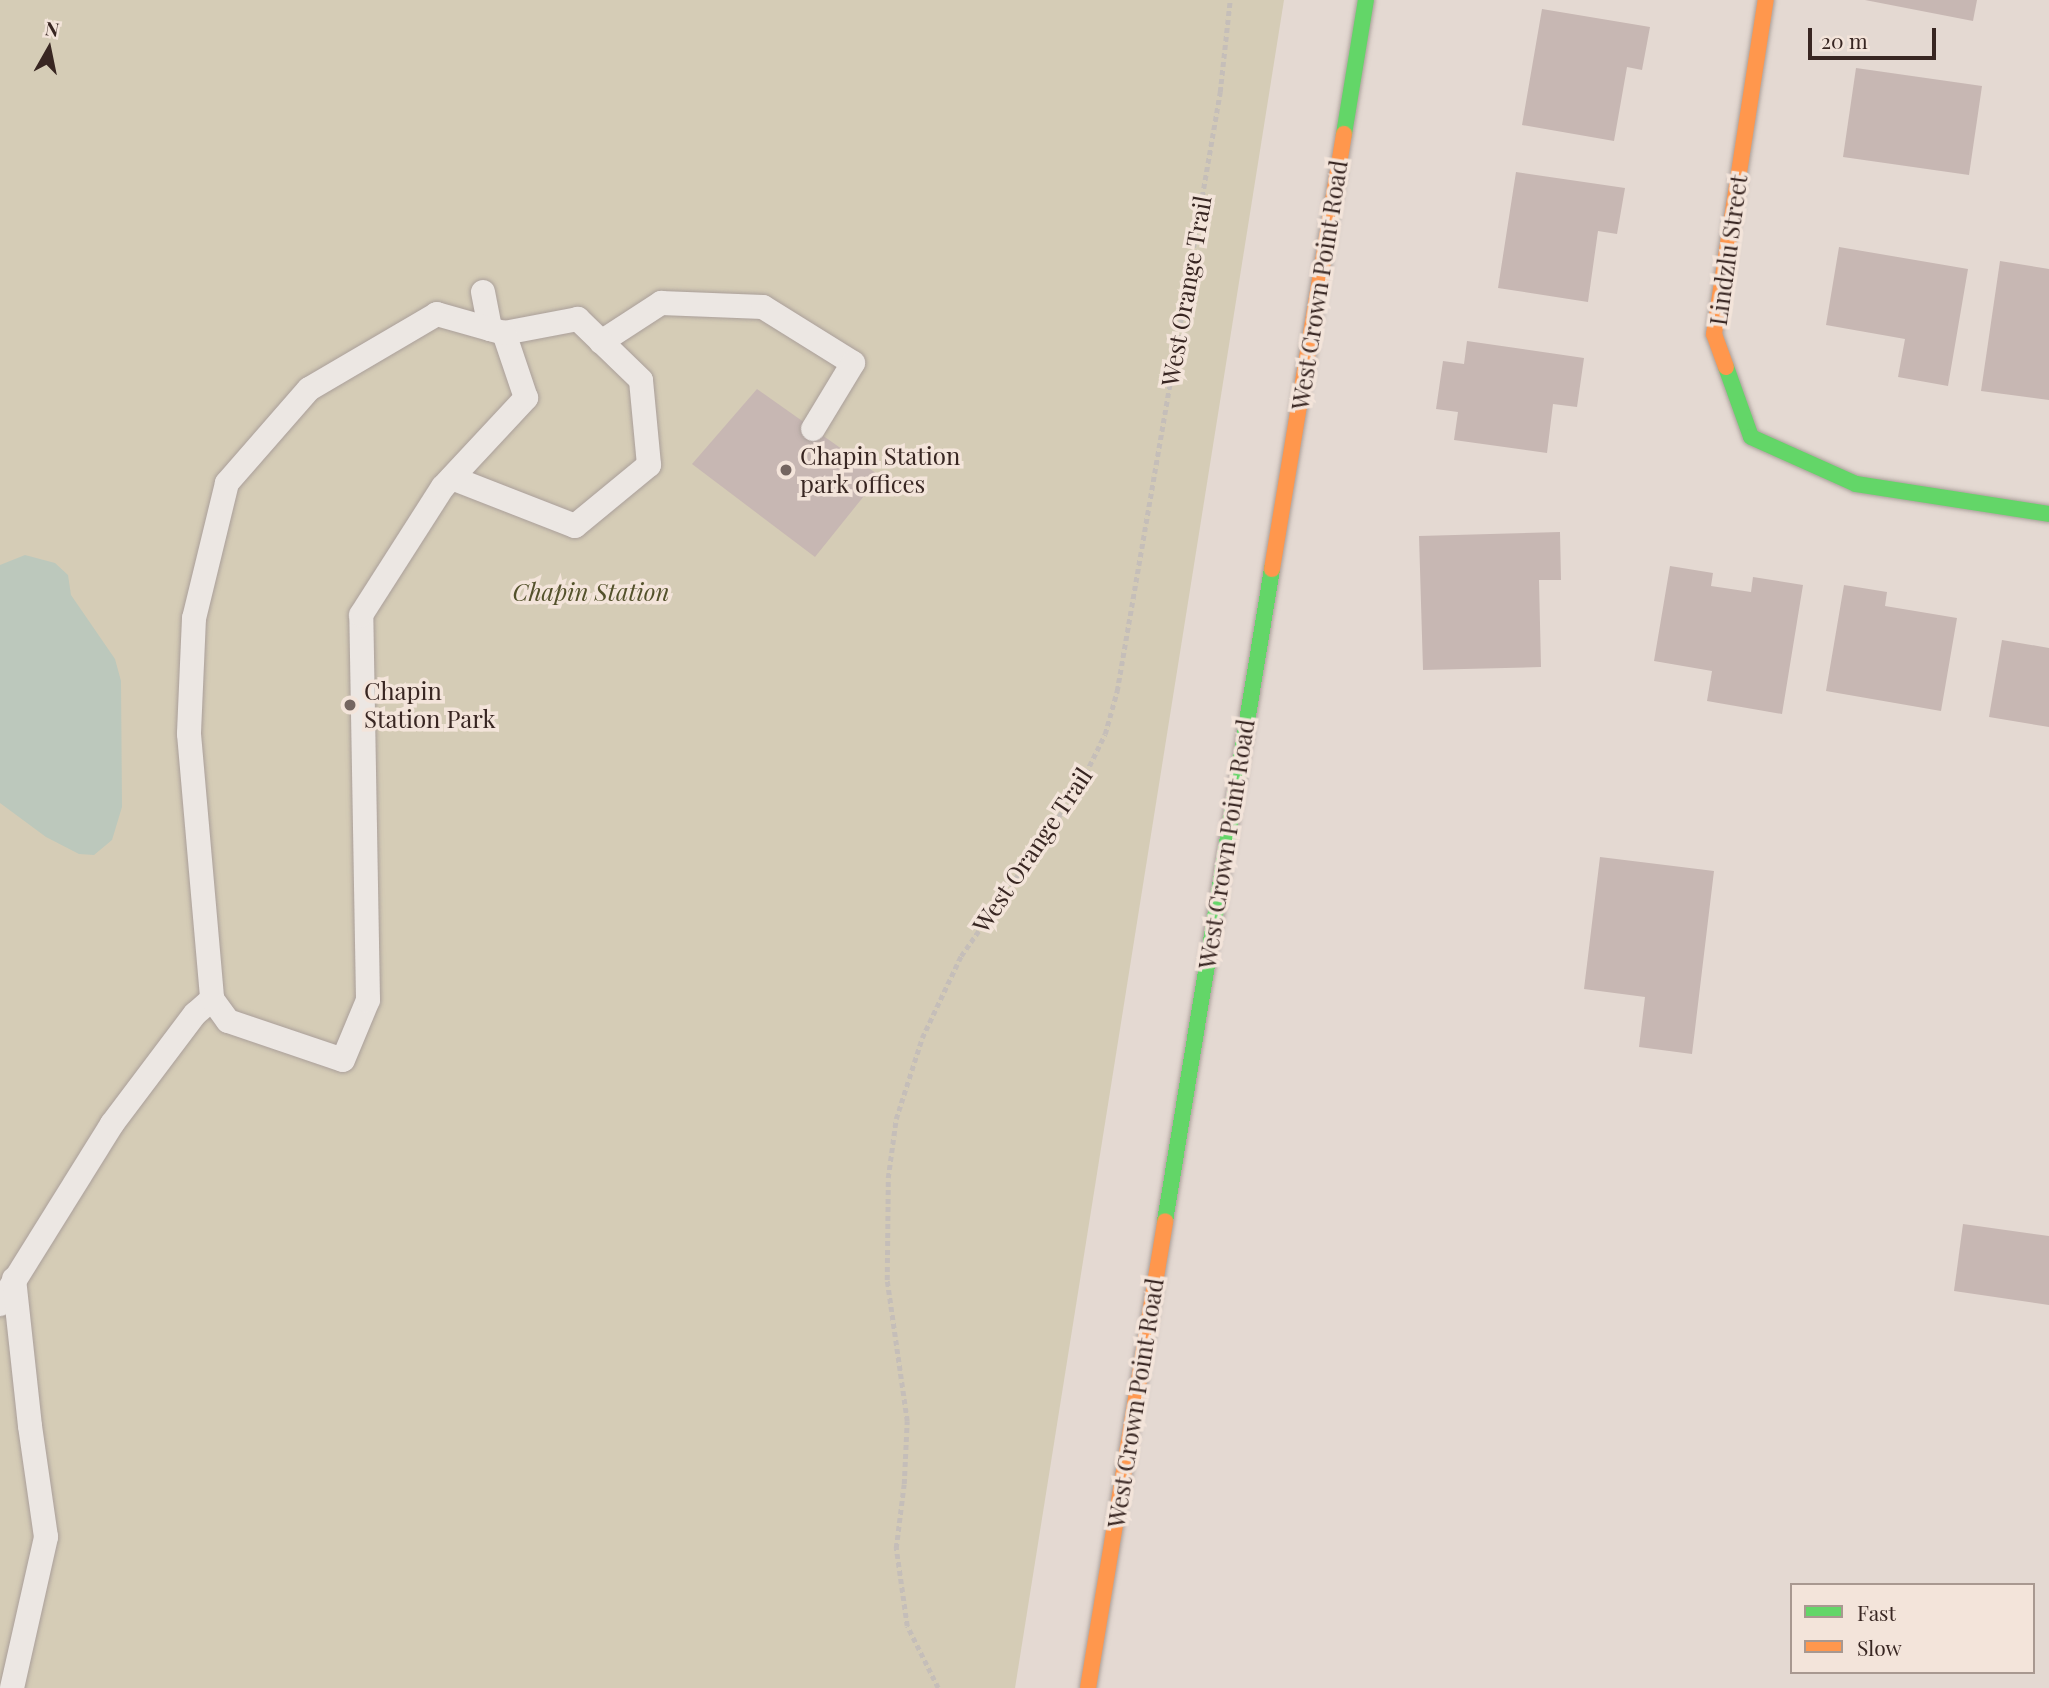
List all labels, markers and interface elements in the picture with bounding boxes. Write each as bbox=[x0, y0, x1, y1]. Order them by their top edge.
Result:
north arrow bbox=[14, 14, 84, 84]
text: N bbox=[43, 14, 61, 42]
scale bar bbox=[1811, 14, 1939, 58]
text: 20 m bbox=[1821, 26, 1868, 54]
street label: West Crown Point Road bbox=[1285, 158, 1353, 412]
street label: Lindzlu Street bbox=[1703, 173, 1753, 327]
street label: West Orange Trail bbox=[1155, 193, 1217, 389]
place label: Chapin Station park offices bbox=[800, 442, 960, 498]
marker: Chapin Station park offices bbox=[778, 462, 794, 478]
park label: Chapin Station bbox=[513, 578, 669, 606]
place label: Chapin Station Park bbox=[364, 677, 496, 733]
marker: Chapin Station Park bbox=[342, 697, 358, 713]
street label: West Crown Point Road bbox=[1192, 717, 1260, 971]
street label: West Orange Trail bbox=[966, 762, 1098, 938]
street label: West Crown Point Road bbox=[1101, 1276, 1169, 1530]
legend bbox=[1790, 1583, 2035, 1674]
text: Fast bbox=[1857, 1598, 1896, 1626]
text: Slow bbox=[1857, 1633, 1902, 1661]

